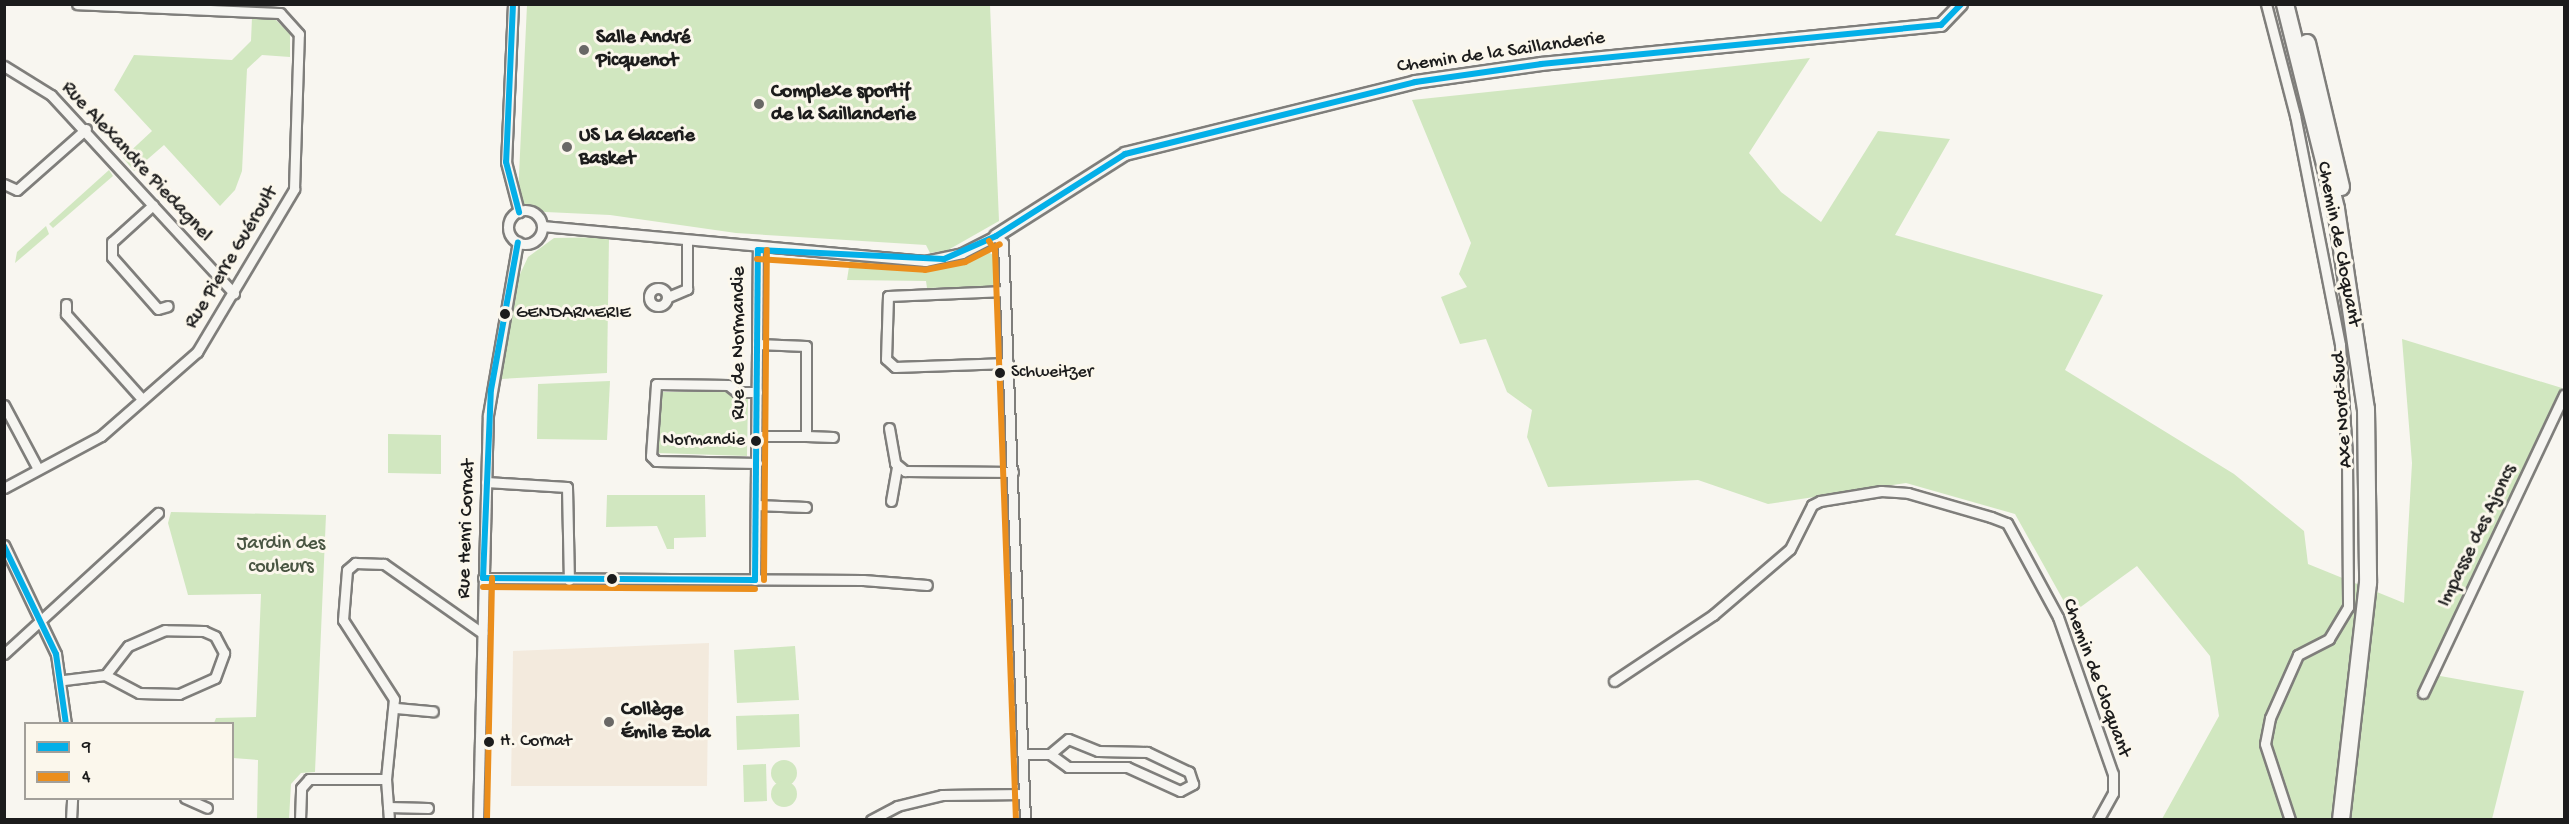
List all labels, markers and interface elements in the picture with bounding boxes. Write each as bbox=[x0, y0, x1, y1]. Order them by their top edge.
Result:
place label: Salle André Picquenot bbox=[596, 27, 691, 74]
street label: Chemin de la Saillanderie bbox=[1396, 27, 1606, 79]
marker: Salle André Picquenot bbox=[577, 43, 591, 57]
street label: Rue Alexandre Piedagnel bbox=[55, 77, 217, 247]
place label: Complexe sportif de la Saillanderie bbox=[771, 80, 916, 127]
marker: Complexe sportif de la Saillanderie bbox=[752, 97, 766, 111]
place label: US La Glacerie Basket bbox=[579, 124, 695, 171]
marker: US La Glacerie Basket bbox=[560, 140, 574, 154]
street label: Chemin de Cloquant bbox=[2310, 160, 2366, 328]
street label: Rue Pierre Guéroult bbox=[180, 183, 284, 333]
street label: Rue de Normandie bbox=[727, 266, 751, 420]
place label: GENDARMERIE bbox=[516, 303, 631, 325]
marker: GENDARMERIE bbox=[499, 308, 511, 320]
street label: Axe Nord-Sud bbox=[2327, 351, 2359, 469]
place label: Schweitzer bbox=[1011, 362, 1093, 384]
marker: Schweitzer bbox=[994, 367, 1006, 379]
place label: Normandie bbox=[662, 430, 745, 452]
marker: Normandie bbox=[750, 435, 762, 447]
street label: Rue Henri Cornat bbox=[453, 459, 481, 599]
street label: Impasse des Ajoncs bbox=[2433, 461, 2523, 611]
park label: Jardin des couleurs bbox=[237, 533, 325, 580]
unlabelled marker bbox=[606, 573, 618, 585]
street label: Chemin de Cloquant bbox=[2056, 595, 2136, 761]
place label: Collège Émile Zola bbox=[621, 698, 710, 745]
marker: Collège Émile Zola bbox=[602, 715, 616, 729]
legend bbox=[24, 722, 234, 800]
place label: H. Cornat bbox=[500, 731, 572, 753]
marker: H. Cornat bbox=[483, 736, 495, 748]
text: 9 bbox=[82, 737, 91, 758]
text: 4 bbox=[82, 767, 91, 788]

